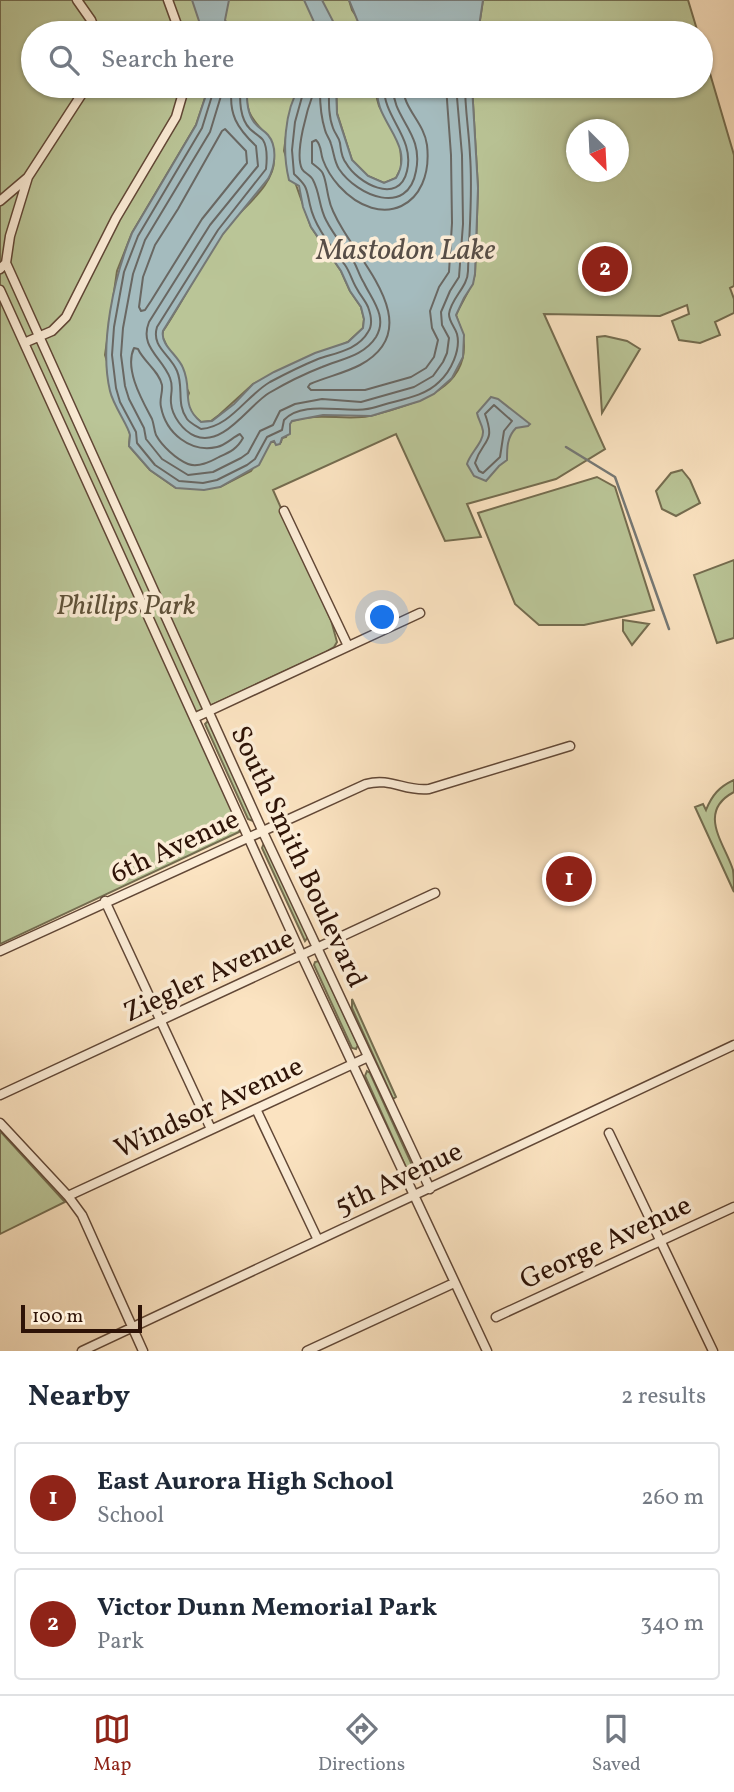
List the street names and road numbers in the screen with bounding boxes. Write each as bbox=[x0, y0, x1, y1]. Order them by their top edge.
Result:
street label: South Smith Boulevard bbox=[220, 720, 376, 994]
street label: 6th Avenue bbox=[104, 800, 246, 894]
street label: Ziegler Avenue bbox=[117, 920, 301, 1033]
street label: Windsor Avenue bbox=[108, 1047, 310, 1169]
street label: 5th Avenue bbox=[329, 1133, 469, 1226]
street label: George Avenue bbox=[514, 1186, 698, 1300]

